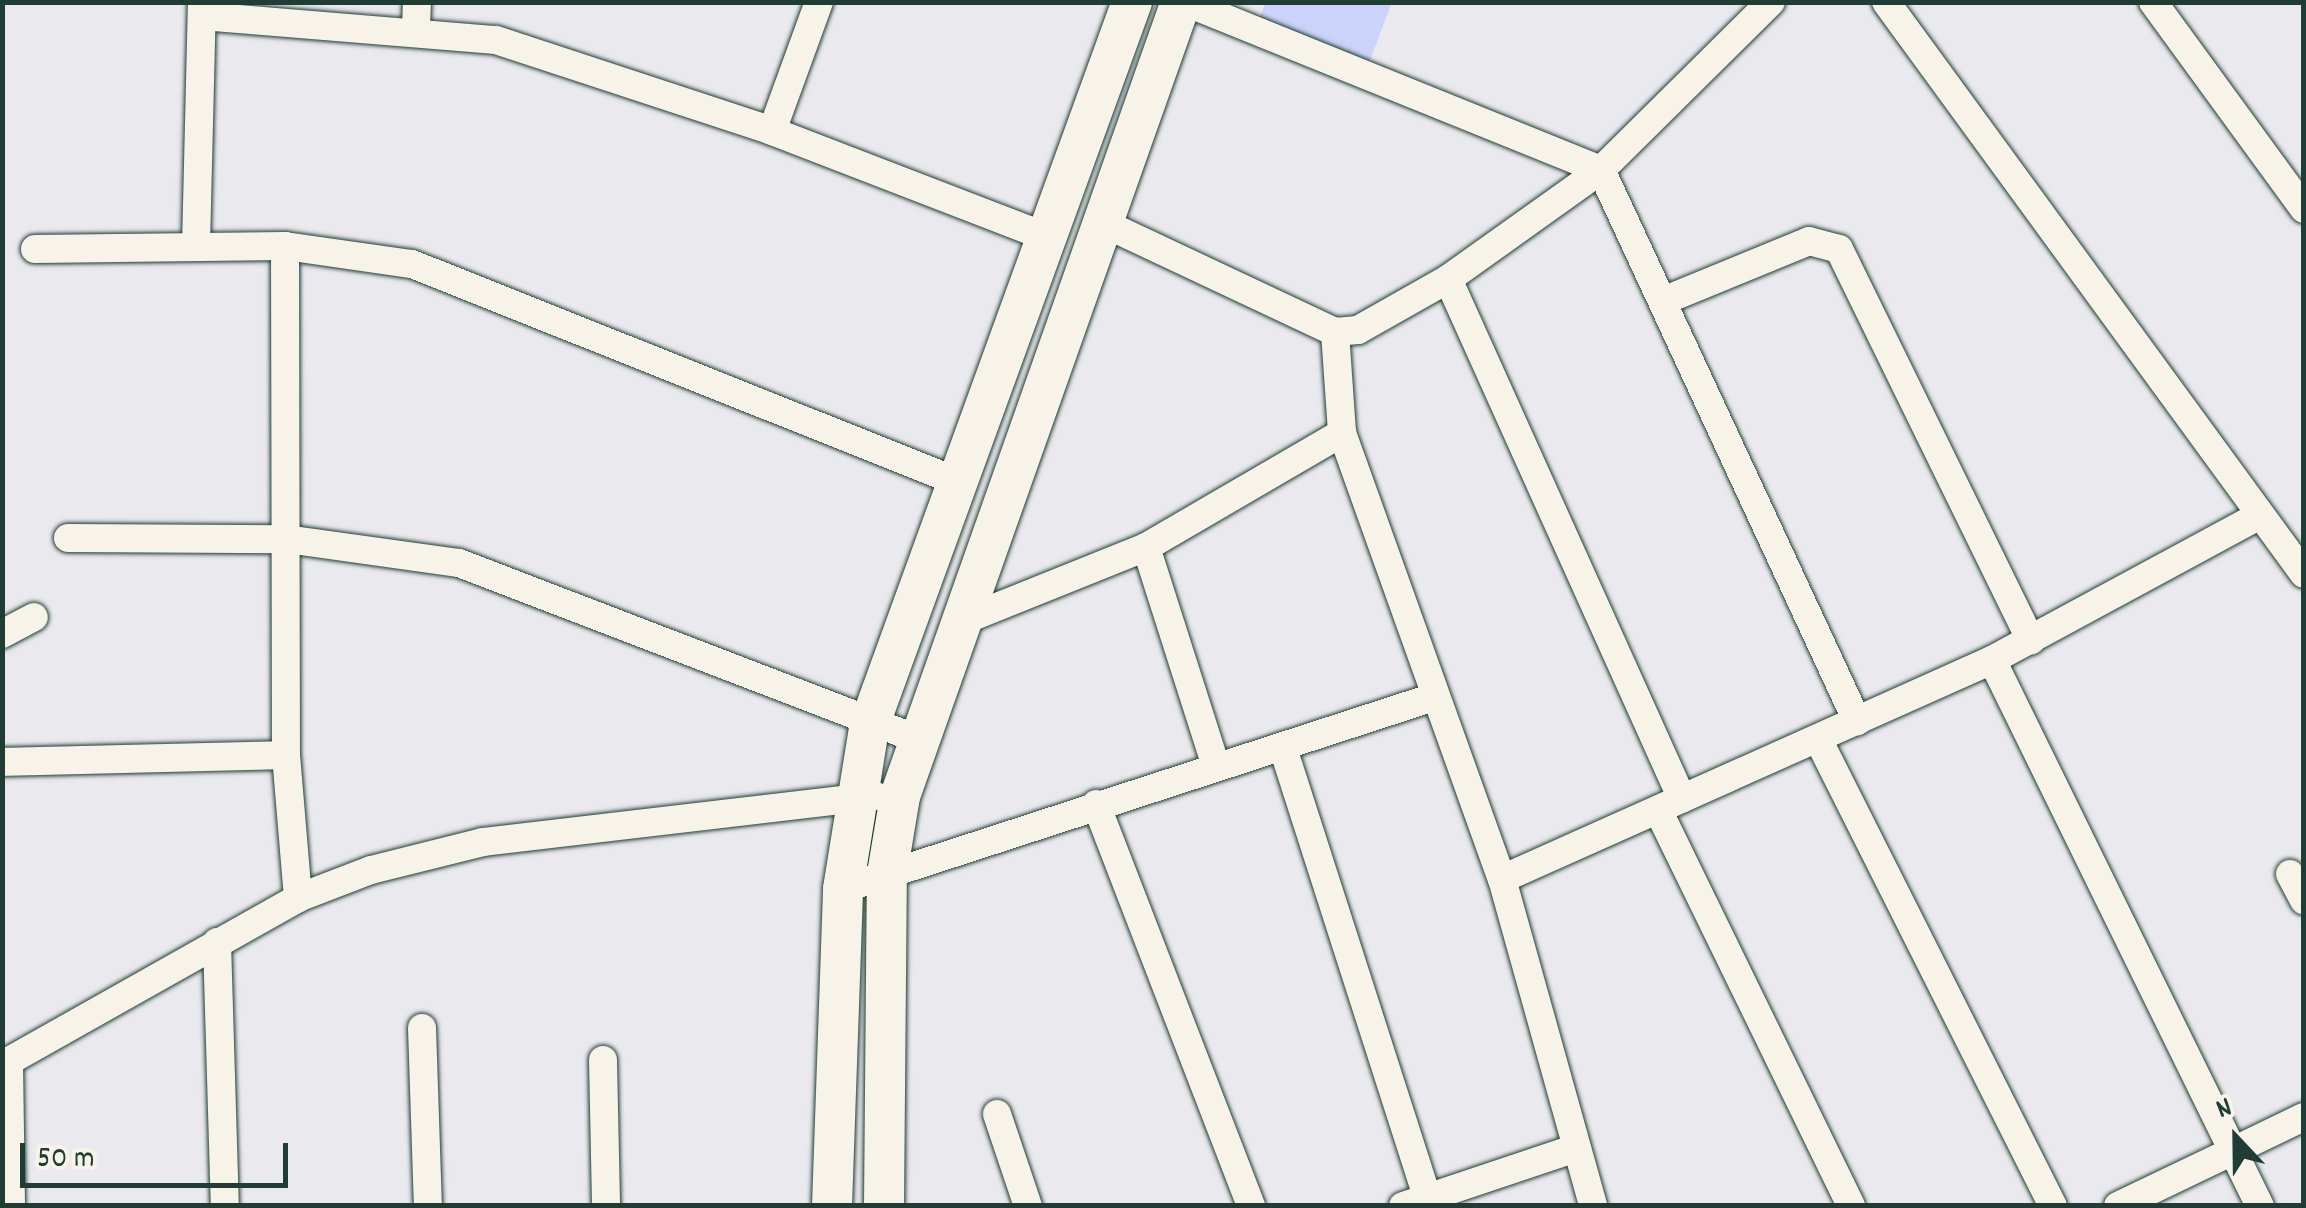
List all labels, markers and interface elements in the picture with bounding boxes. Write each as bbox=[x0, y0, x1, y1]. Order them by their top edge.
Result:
north arrow bbox=[2186, 1088, 2286, 1188]
text: N bbox=[2211, 1089, 2239, 1131]
scale bar bbox=[25, 1123, 292, 1185]
text: 50 m bbox=[37, 1139, 95, 1182]

